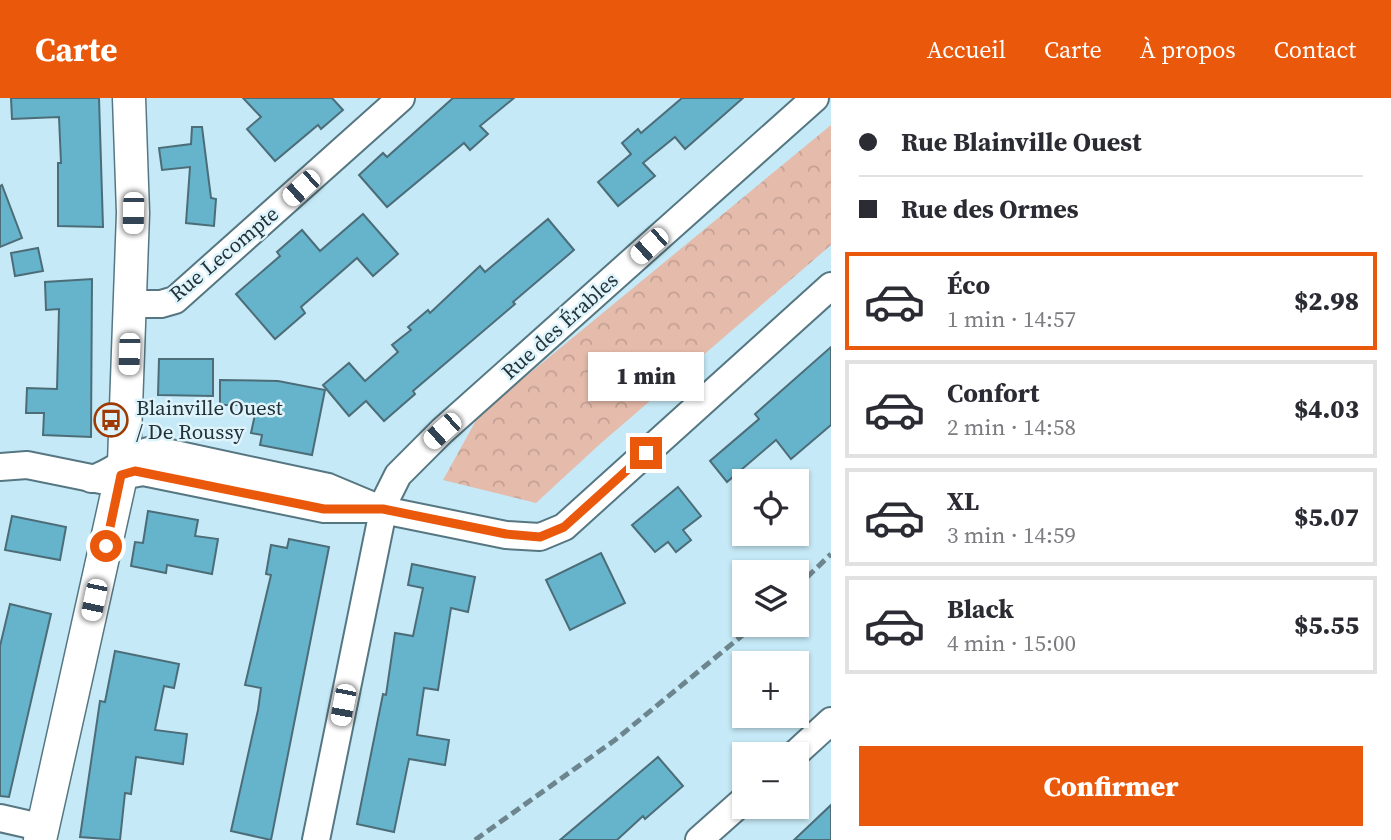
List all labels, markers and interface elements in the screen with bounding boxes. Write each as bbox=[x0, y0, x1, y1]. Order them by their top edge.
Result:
text: Carte bbox=[35, 27, 117, 72]
text: Accueil bbox=[927, 33, 1006, 66]
text: Carte bbox=[1044, 33, 1102, 66]
text: À propos bbox=[1140, 33, 1236, 66]
text: Contact bbox=[1274, 33, 1356, 66]
text: Rue Blainville Ouest bbox=[901, 124, 1141, 160]
car bbox=[279, 166, 324, 210]
text: Rue des Ormes bbox=[901, 191, 1079, 227]
car bbox=[123, 192, 144, 234]
street label: Rue Lecompte bbox=[163, 199, 284, 308]
car bbox=[627, 224, 672, 268]
street label: Rue des Érables bbox=[495, 265, 624, 386]
text: Éco bbox=[947, 267, 990, 303]
icon: car bbox=[863, 270, 926, 333]
text: $2.98 bbox=[1294, 283, 1359, 319]
text: 1 min · 14:57 bbox=[947, 303, 1076, 335]
car bbox=[118, 333, 141, 375]
callout: 1 min bbox=[588, 352, 704, 400]
text: 1 min bbox=[616, 360, 676, 392]
text: Confort bbox=[947, 375, 1039, 411]
icon: car bbox=[863, 378, 926, 441]
text: $4.03 bbox=[1294, 391, 1359, 427]
place label: Blainville Ouest / De Roussy bbox=[136, 393, 283, 446]
bus stop icon: Blainville Ouest / De Roussy bbox=[92, 401, 130, 439]
car bbox=[420, 409, 465, 453]
text: 2 min · 14:58 bbox=[947, 411, 1076, 443]
route end bbox=[630, 437, 662, 469]
map controls bbox=[732, 469, 809, 819]
button: locate bbox=[732, 469, 809, 546]
text: XL bbox=[947, 483, 979, 519]
icon: car bbox=[863, 486, 926, 549]
text: $5.07 bbox=[1294, 499, 1359, 535]
text: 3 min · 14:59 bbox=[947, 519, 1076, 551]
route start bbox=[90, 530, 122, 562]
button: layers bbox=[732, 560, 809, 637]
car bbox=[80, 577, 109, 623]
text: Black bbox=[947, 591, 1014, 627]
icon: car bbox=[863, 594, 926, 657]
text: $5.55 bbox=[1294, 607, 1359, 643]
text: 4 min · 15:00 bbox=[947, 627, 1076, 659]
button: + bbox=[732, 651, 809, 728]
car bbox=[329, 682, 358, 728]
button: − bbox=[732, 742, 809, 819]
button: Confirmer bbox=[859, 746, 1363, 826]

